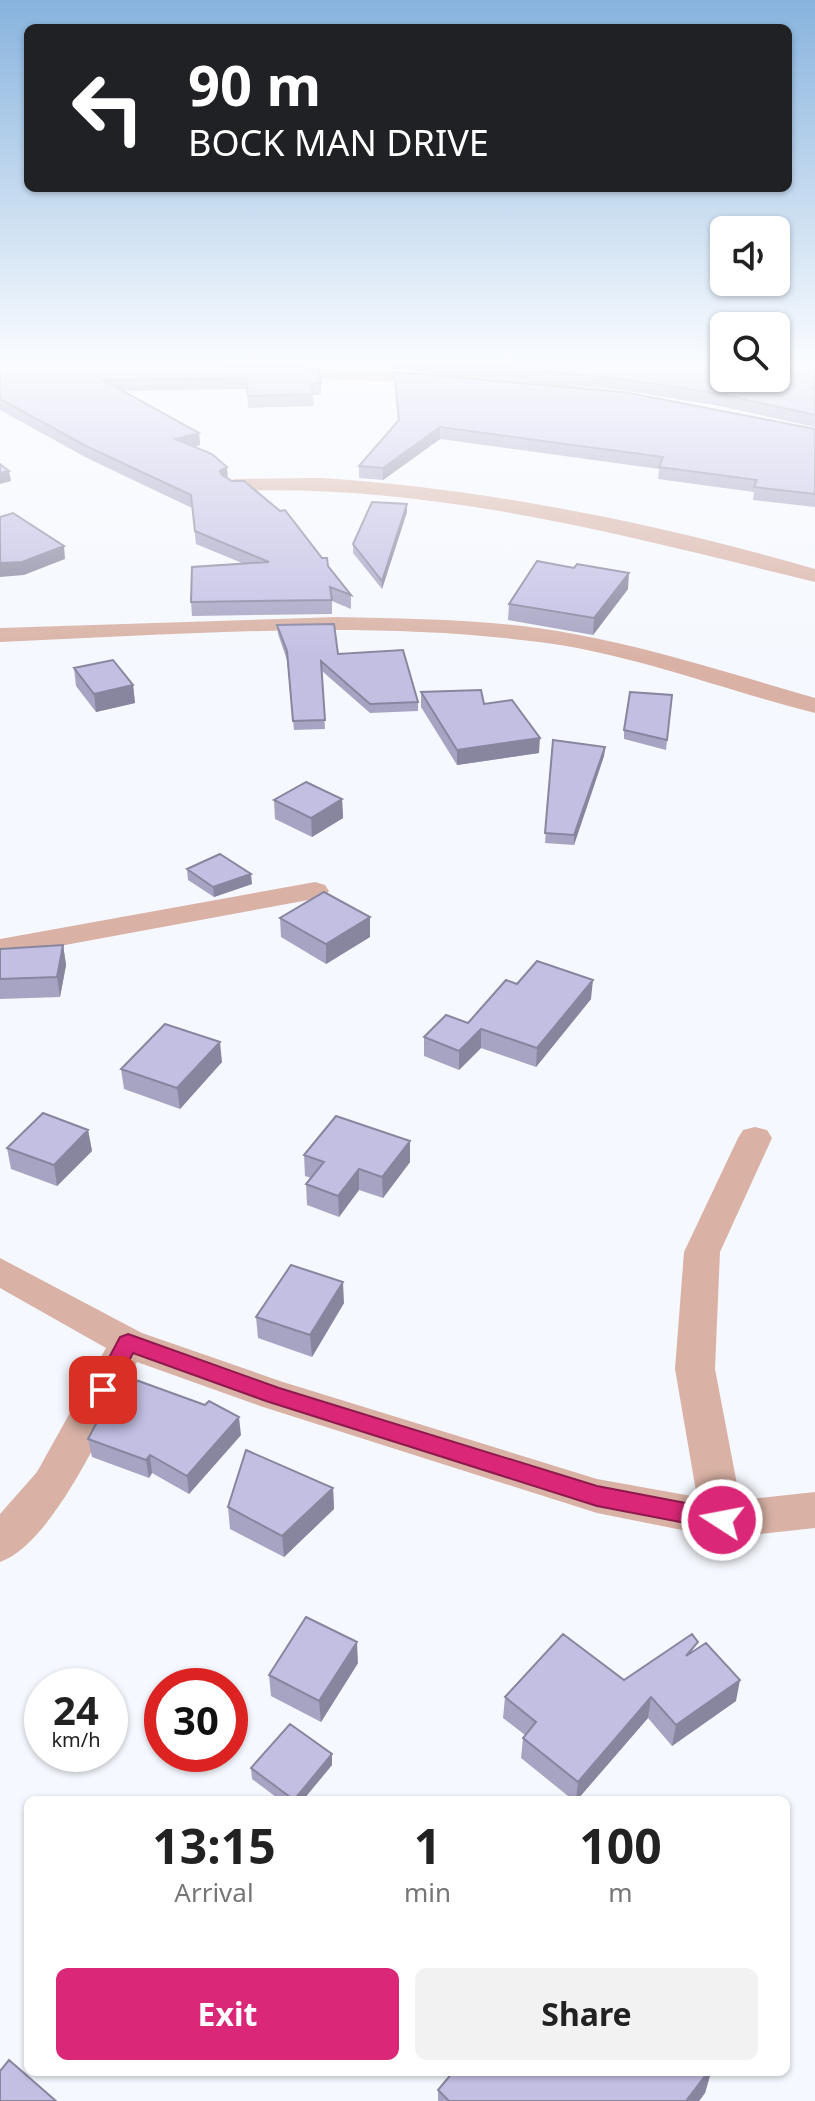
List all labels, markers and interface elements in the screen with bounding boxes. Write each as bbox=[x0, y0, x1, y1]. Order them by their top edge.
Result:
text: 90 m bbox=[188, 46, 321, 122]
icon: left bbox=[56, 56, 160, 160]
text: BOCK MAN DRIVE bbox=[188, 118, 489, 167]
map controls bbox=[710, 216, 790, 392]
button: sound bbox=[710, 216, 790, 296]
button: search bbox=[710, 312, 790, 392]
pin bbox=[69, 1356, 137, 1424]
icon: arrive bbox=[81, 1368, 125, 1412]
position arrow bbox=[680, 1478, 764, 1562]
speed limit sign: 30 bbox=[144, 1668, 248, 1772]
text: 24 bbox=[53, 1682, 99, 1737]
text: km/h bbox=[51, 1726, 101, 1753]
text: 13:15 bbox=[152, 1813, 276, 1878]
text: 1 bbox=[414, 1813, 441, 1878]
text: 100 bbox=[579, 1813, 662, 1878]
text: Arrival bbox=[174, 1874, 254, 1910]
text: min bbox=[404, 1874, 451, 1910]
text: m bbox=[608, 1874, 633, 1910]
button: Exit bbox=[56, 1968, 399, 2060]
button: Share bbox=[415, 1968, 758, 2060]

